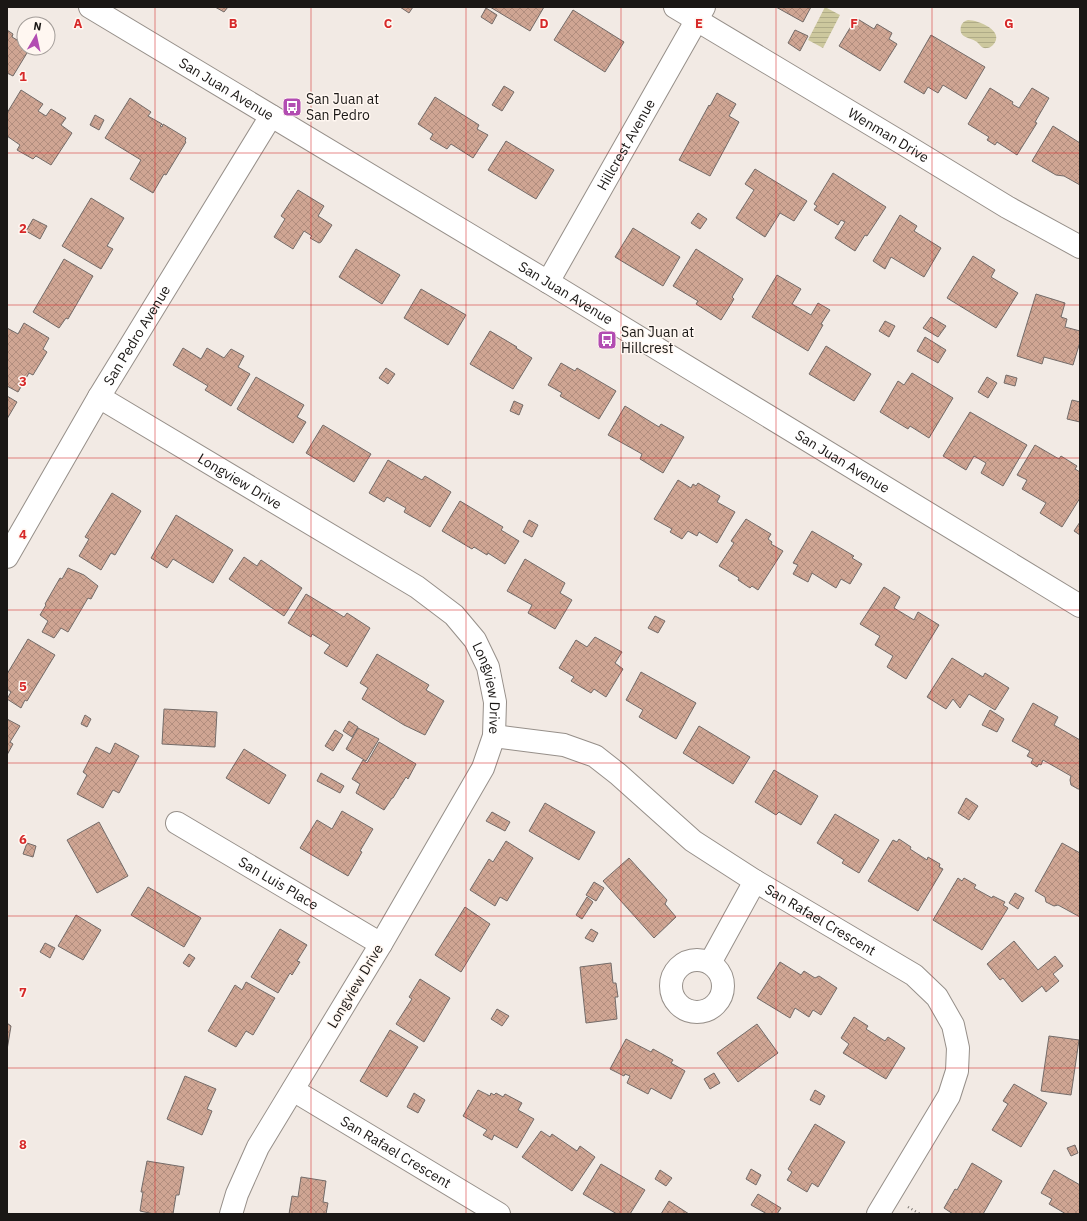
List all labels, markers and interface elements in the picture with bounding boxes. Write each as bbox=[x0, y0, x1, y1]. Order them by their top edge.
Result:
text: A bbox=[74, 15, 83, 32]
text: B bbox=[229, 15, 238, 32]
text: C bbox=[384, 15, 393, 32]
text: D bbox=[539, 15, 549, 32]
text: E bbox=[695, 15, 703, 32]
text: F bbox=[850, 15, 858, 32]
text: G bbox=[1004, 15, 1014, 32]
north arrow bbox=[16, 16, 56, 56]
text: N bbox=[33, 19, 43, 34]
street label: San Juan Avenue bbox=[176, 53, 277, 124]
text: 1 bbox=[19, 68, 27, 85]
place label: San Juan at San Pedro bbox=[306, 90, 379, 124]
street label: Hillcrest Avenue bbox=[593, 95, 659, 194]
bus stop icon: San Juan at San Pedro bbox=[281, 96, 303, 118]
street label: Wenman Drive bbox=[845, 104, 933, 167]
text: 2 bbox=[19, 220, 27, 237]
street label: San Juan Avenue bbox=[515, 257, 617, 329]
street label: San Pedro Avenue bbox=[99, 282, 174, 389]
place label: San Juan at Hillcrest bbox=[621, 323, 694, 357]
bus stop icon: San Juan at Hillcrest bbox=[596, 329, 618, 351]
text: 3 bbox=[19, 373, 27, 390]
street label: San Juan Avenue bbox=[792, 426, 893, 497]
street label: Longview Drive bbox=[195, 449, 285, 513]
text: 4 bbox=[19, 526, 27, 543]
street label: Longview Drive bbox=[468, 639, 504, 735]
text: 5 bbox=[19, 678, 27, 695]
text: 6 bbox=[19, 831, 27, 848]
street label: San Luis Place bbox=[235, 853, 322, 914]
street label: San Rafael Crescent bbox=[762, 880, 879, 959]
street label: Longview Drive bbox=[323, 941, 387, 1031]
text: 7 bbox=[19, 984, 27, 1001]
street label: San Rafael Crescent bbox=[337, 1112, 454, 1192]
text: 8 bbox=[19, 1136, 27, 1153]

